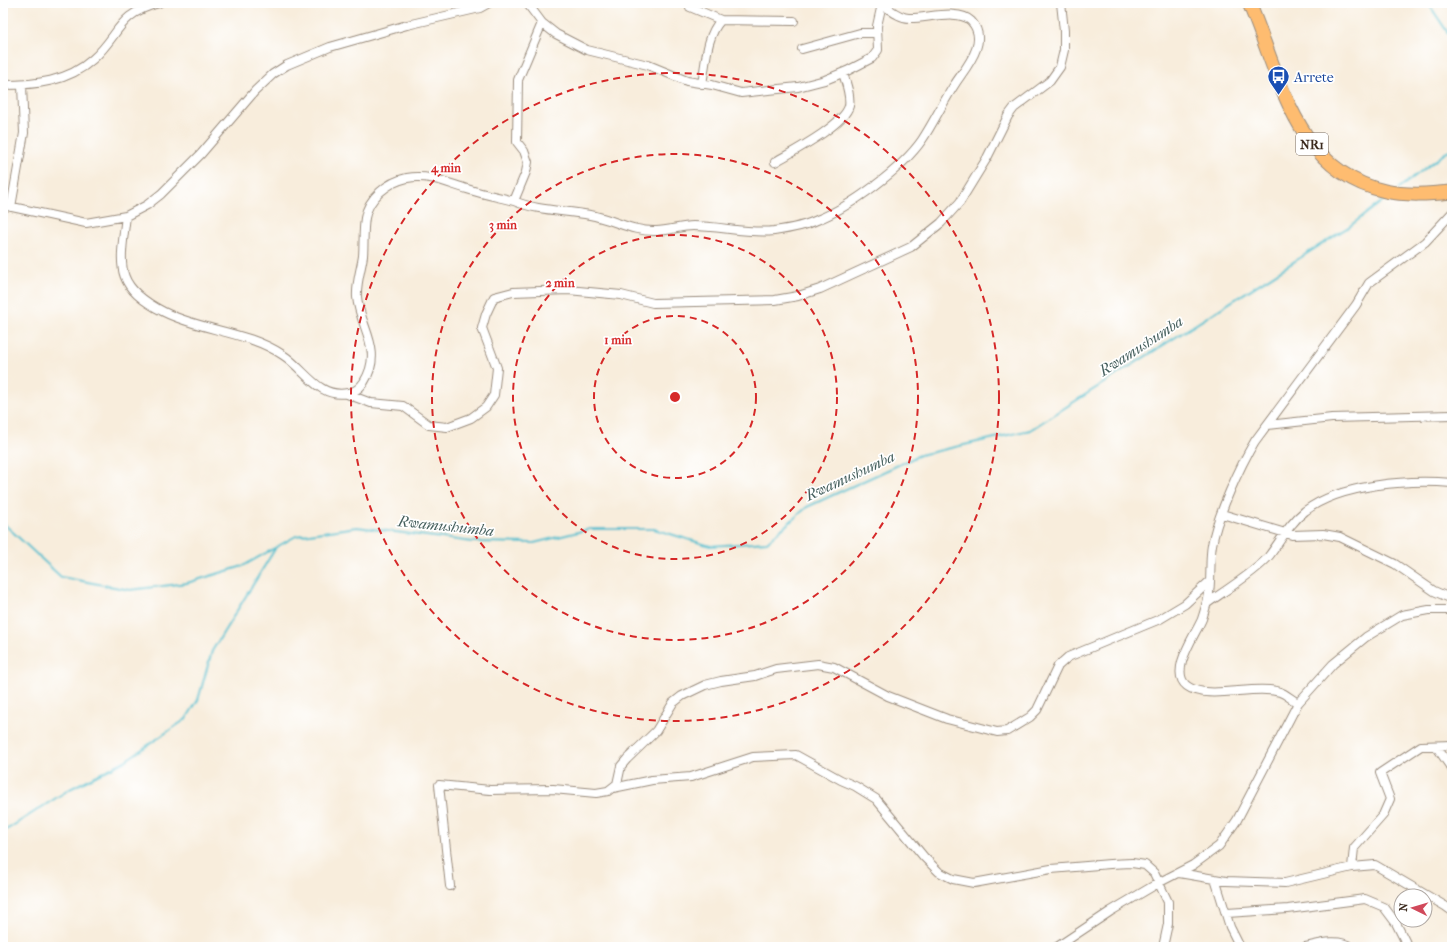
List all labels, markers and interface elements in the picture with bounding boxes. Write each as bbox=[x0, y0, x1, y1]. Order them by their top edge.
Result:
bus stop icon: Arrete bbox=[1266, 64, 1292, 97]
place label: Arrete bbox=[1293, 69, 1334, 86]
road number: NR1 bbox=[1296, 133, 1328, 155]
text: 4 min bbox=[430, 161, 462, 176]
text: 3 min bbox=[489, 218, 518, 233]
text: 2 min bbox=[545, 276, 576, 290]
water label: Rwamushumba bbox=[1095, 312, 1186, 380]
text: 1 min bbox=[604, 333, 633, 347]
centre of rings bbox=[668, 390, 682, 404]
water label: Rwamushumba bbox=[802, 447, 898, 505]
water label: Rwamushumba bbox=[396, 512, 495, 540]
north arrow bbox=[1393, 888, 1433, 928]
text: N bbox=[1397, 902, 1410, 912]

